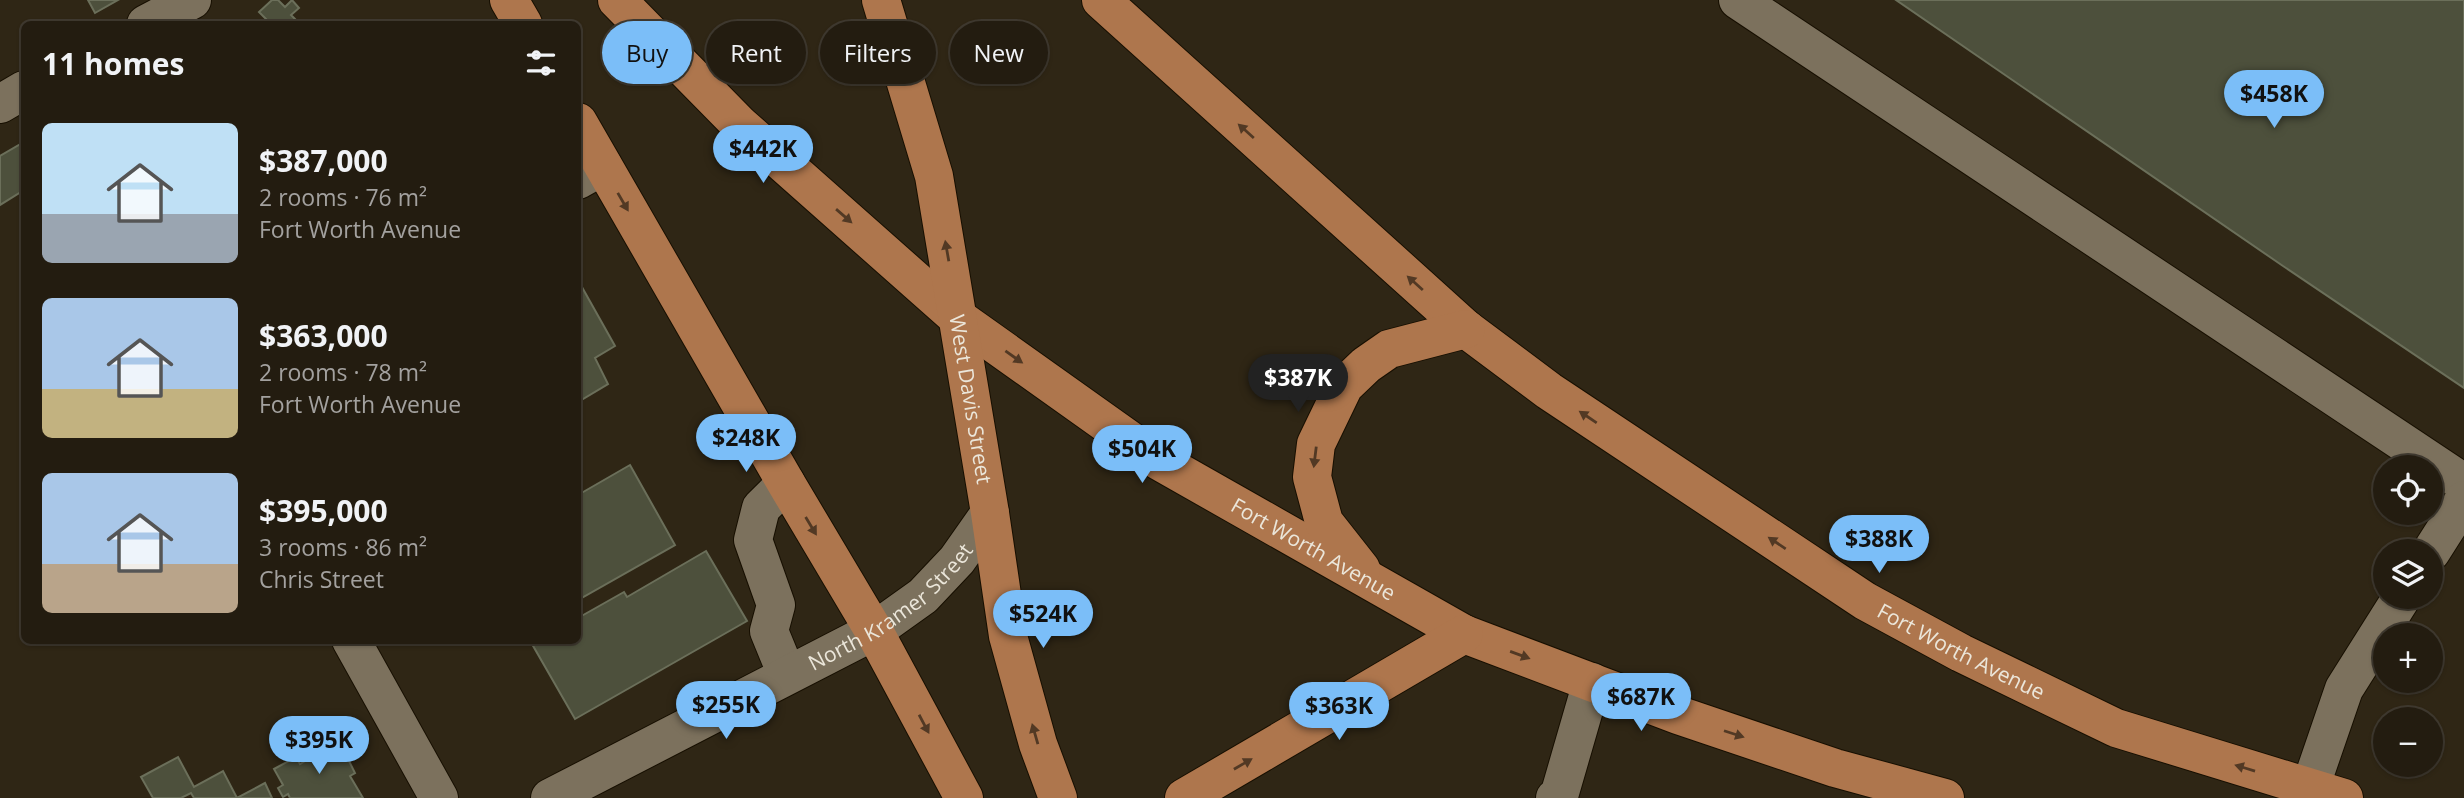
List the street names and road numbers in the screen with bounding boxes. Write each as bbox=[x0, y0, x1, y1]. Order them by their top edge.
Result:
street label: West Davis Street bbox=[943, 312, 999, 486]
street label: Fort Worth Avenue bbox=[1226, 491, 1401, 606]
street label: North Kramer Street bbox=[803, 537, 979, 677]
street label: Fort Worth Avenue bbox=[1873, 596, 2050, 706]

